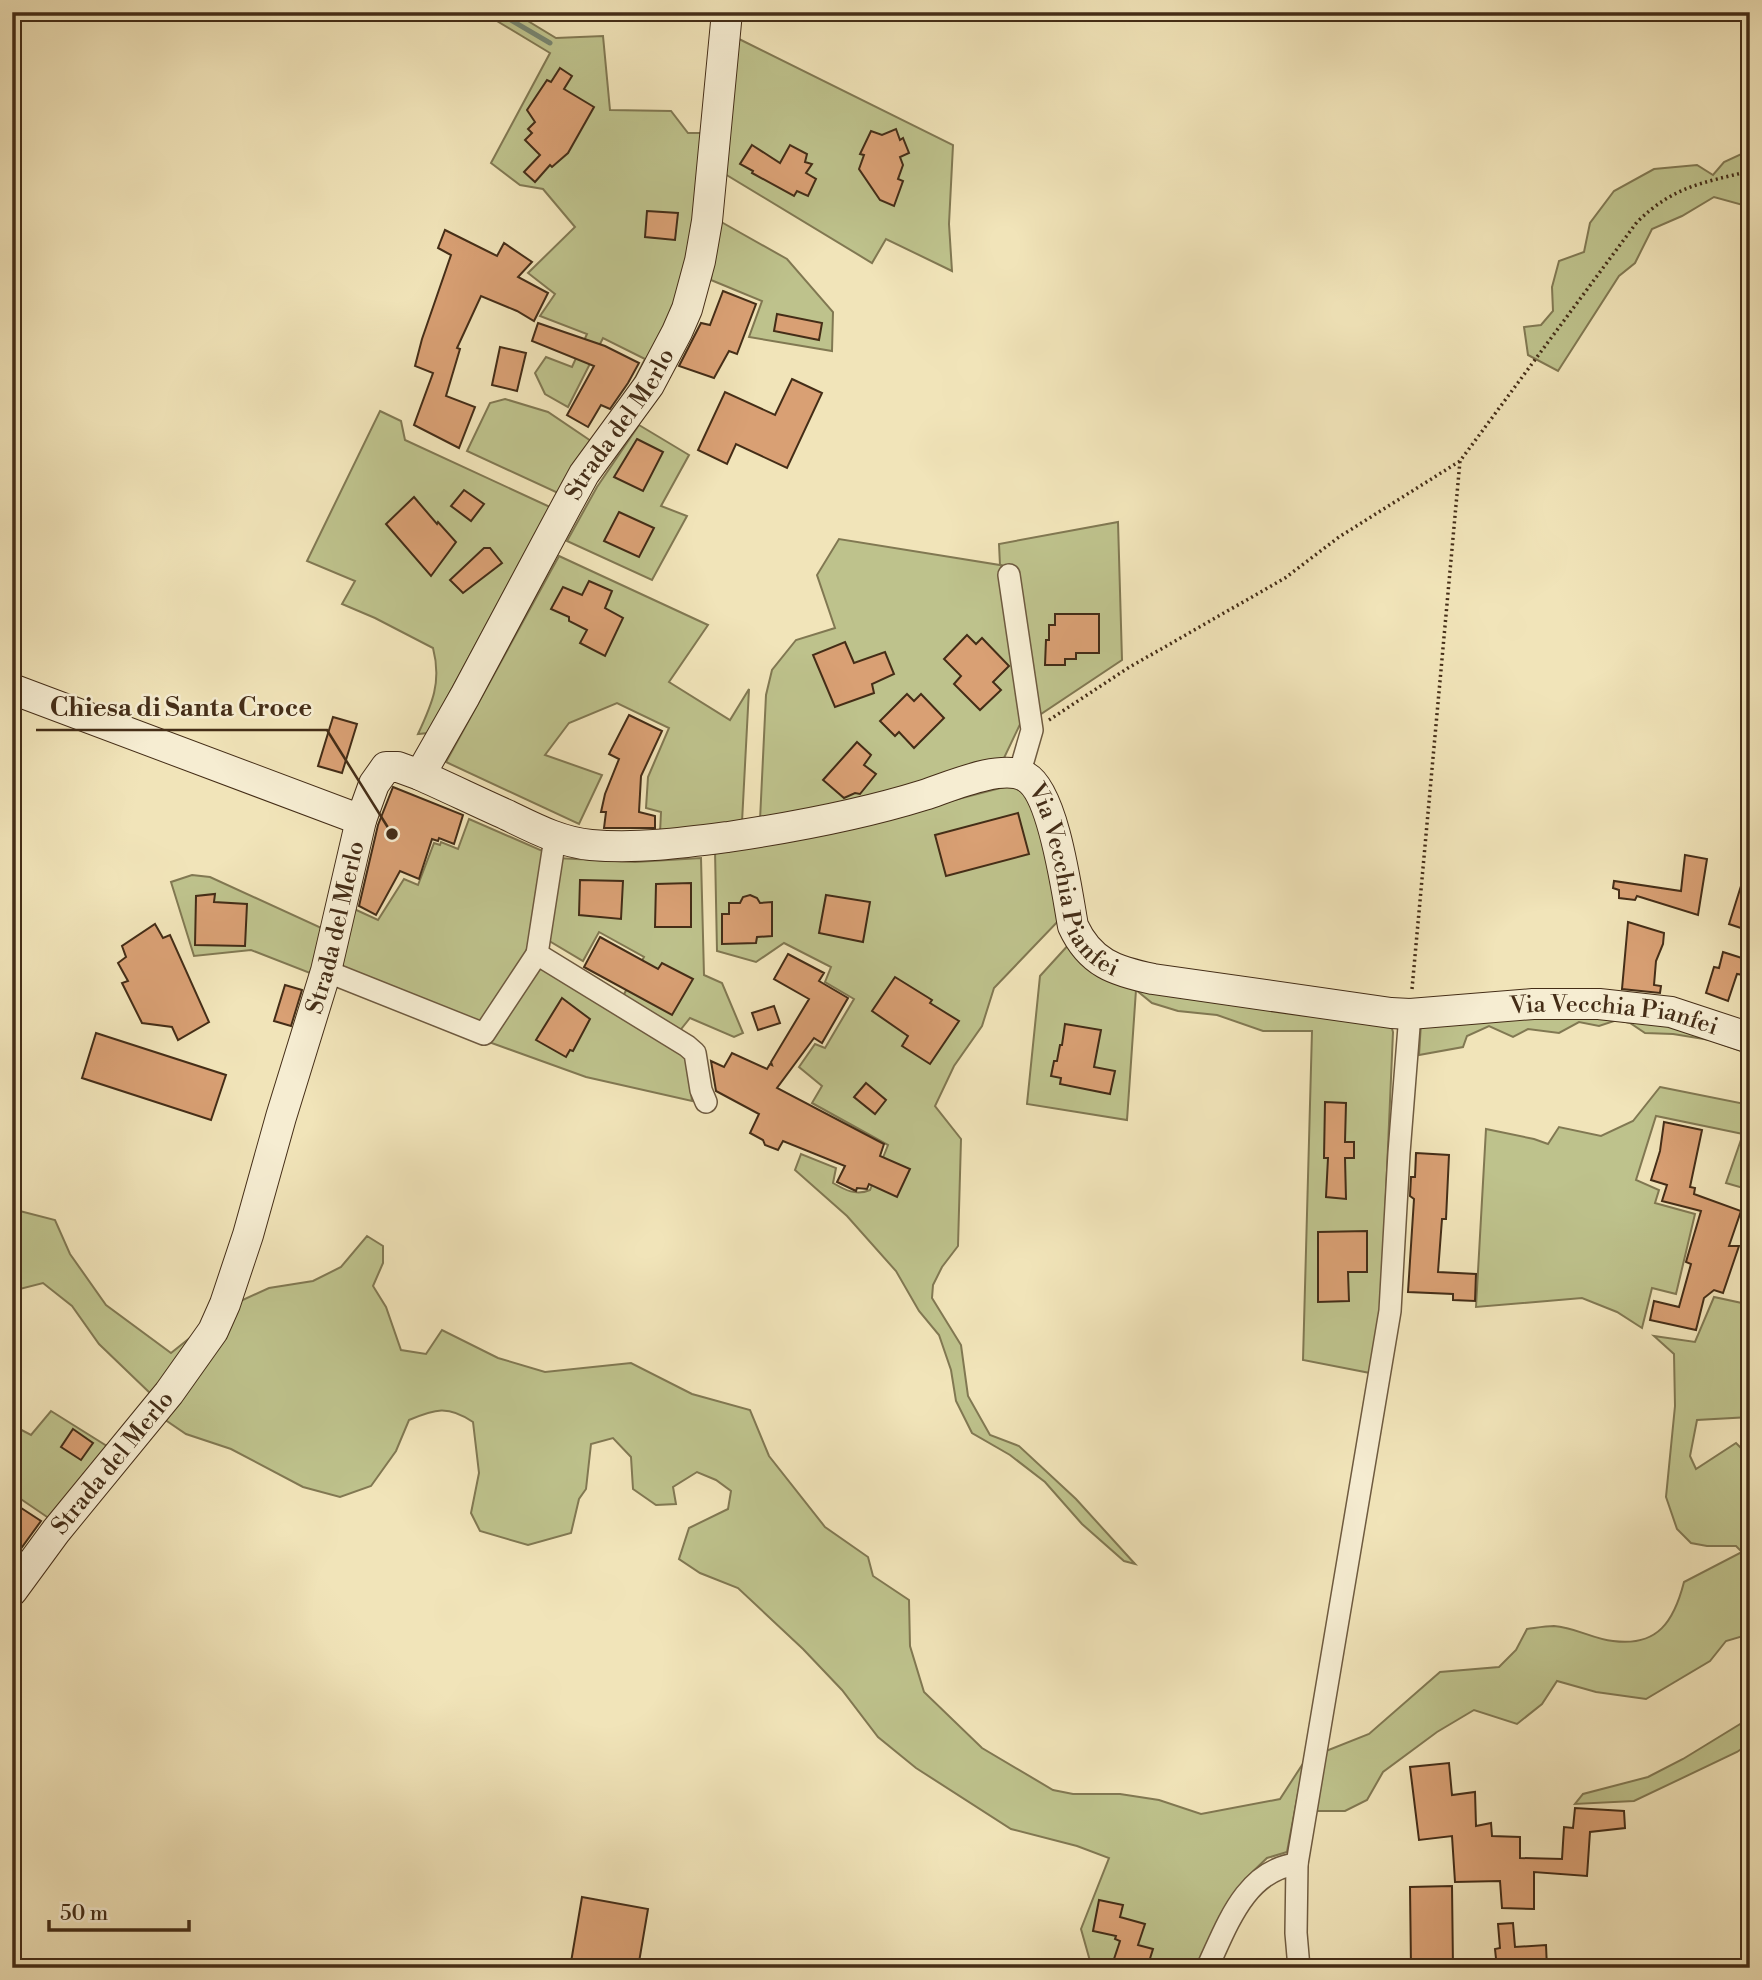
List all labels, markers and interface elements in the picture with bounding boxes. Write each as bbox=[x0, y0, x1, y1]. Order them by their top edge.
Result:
street label: Strada del Merlo bbox=[559, 343, 682, 506]
callout: Chiesa di Santa Croce bbox=[36, 683, 327, 730]
text: Chiesa di Santa Croce bbox=[50, 692, 312, 724]
street label: Via Vecchia Pianfei bbox=[1021, 777, 1123, 984]
street label: Strada del Merlo bbox=[300, 838, 372, 1018]
street label: Via Vecchia Pianfei bbox=[1508, 990, 1722, 1042]
street label: Strada del Merlo bbox=[45, 1385, 181, 1541]
scale bar bbox=[49, 1889, 189, 1933]
text: 50 m bbox=[60, 1901, 108, 1927]

